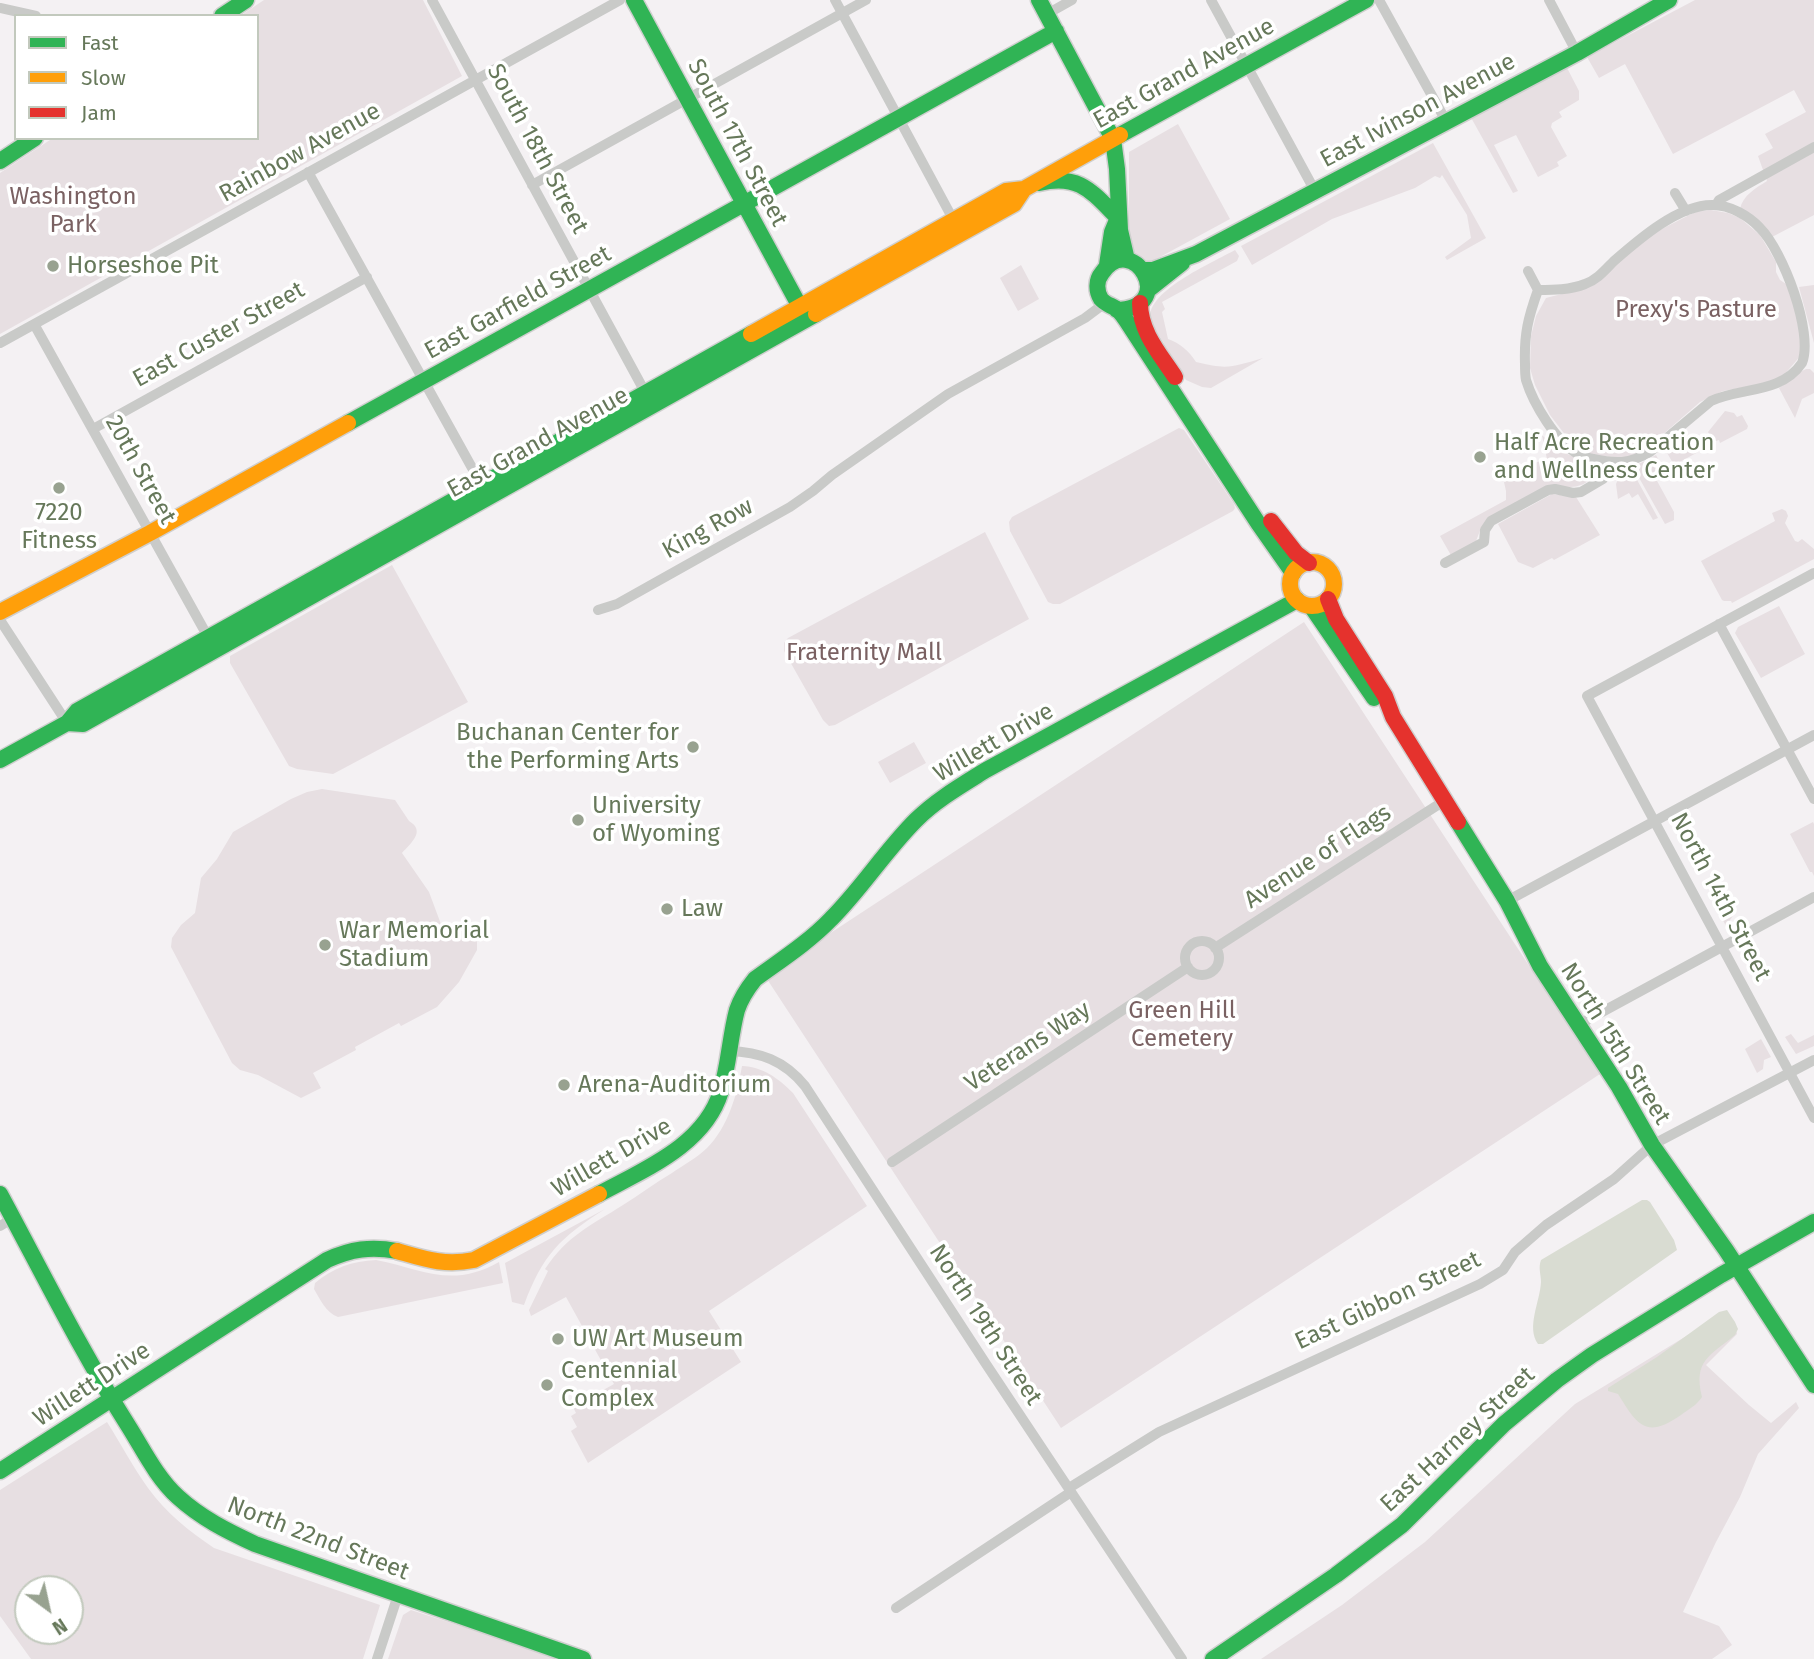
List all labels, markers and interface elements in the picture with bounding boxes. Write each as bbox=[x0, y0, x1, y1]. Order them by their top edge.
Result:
street label: East Grand Avenue bbox=[1088, 12, 1280, 136]
legend bbox=[14, 14, 259, 140]
text: Fast bbox=[81, 30, 119, 56]
street label: East Ivinson Avenue bbox=[1316, 47, 1520, 175]
street label: South 17th Street bbox=[681, 54, 793, 232]
street label: South 18th Street bbox=[480, 59, 594, 239]
text: Slow bbox=[81, 65, 126, 91]
street label: Rainbow Avenue bbox=[214, 97, 386, 209]
text: Jam bbox=[81, 100, 117, 126]
park label: Washington Park bbox=[10, 183, 136, 239]
street label: East Garfield Street bbox=[420, 240, 616, 366]
place label: Horseshoe Pit bbox=[67, 252, 219, 280]
marker: Horseshoe Pit bbox=[45, 258, 61, 274]
street label: East Custer Street bbox=[128, 276, 310, 394]
park label: Prexy's Pasture bbox=[1615, 296, 1777, 324]
street label: East Grand Avenue bbox=[442, 381, 634, 505]
street label: 20th Street bbox=[98, 411, 182, 529]
place label: Half Acre Recreation and Wellness Center bbox=[1494, 429, 1715, 485]
marker: Half Acre Recreation and Wellness Center bbox=[1472, 449, 1488, 465]
marker: 7220 Fitness bbox=[51, 480, 67, 496]
street label: King Row bbox=[658, 492, 758, 566]
place label: 7220 Fitness bbox=[21, 499, 97, 555]
park label: Fraternity Mall bbox=[786, 639, 942, 667]
street label: Willett Drive bbox=[929, 697, 1059, 789]
place label: Buchanan Center for the Performing Arts bbox=[456, 719, 679, 775]
marker: Buchanan Center for the Performing Arts bbox=[685, 739, 701, 755]
place label: University of Wyoming bbox=[592, 792, 720, 848]
street label: Avenue of Flags bbox=[1239, 799, 1397, 915]
street label: North 14th Street bbox=[1664, 808, 1776, 986]
marker: University of Wyoming bbox=[570, 812, 586, 828]
place label: Law bbox=[681, 895, 723, 923]
marker: Law bbox=[659, 901, 675, 917]
place label: War Memorial Stadium bbox=[339, 917, 489, 973]
marker: War Memorial Stadium bbox=[317, 937, 333, 953]
street label: North 15th Street bbox=[1554, 958, 1676, 1130]
street label: Veterans Way bbox=[960, 996, 1096, 1098]
park label: Green Hill Cemetery bbox=[1128, 997, 1236, 1053]
place label: Arena-Auditorium bbox=[578, 1071, 771, 1099]
marker: Arena-Auditorium bbox=[556, 1077, 572, 1093]
street label: Willett Drive bbox=[547, 1112, 677, 1204]
street label: North 19th Street bbox=[922, 1239, 1048, 1411]
street label: East Gibbon Street bbox=[1291, 1245, 1485, 1357]
place label: UW Art Museum bbox=[572, 1325, 744, 1353]
marker: UW Art Museum bbox=[550, 1331, 566, 1347]
street label: Willett Drive bbox=[28, 1337, 156, 1433]
place label: Centennial Complex bbox=[561, 1357, 677, 1413]
street label: East Harney Street bbox=[1375, 1361, 1541, 1519]
marker: Centennial Complex bbox=[539, 1377, 555, 1393]
street label: North 22nd Street bbox=[223, 1491, 413, 1587]
north arrow bbox=[14, 1575, 84, 1645]
text: N bbox=[48, 1613, 71, 1639]

